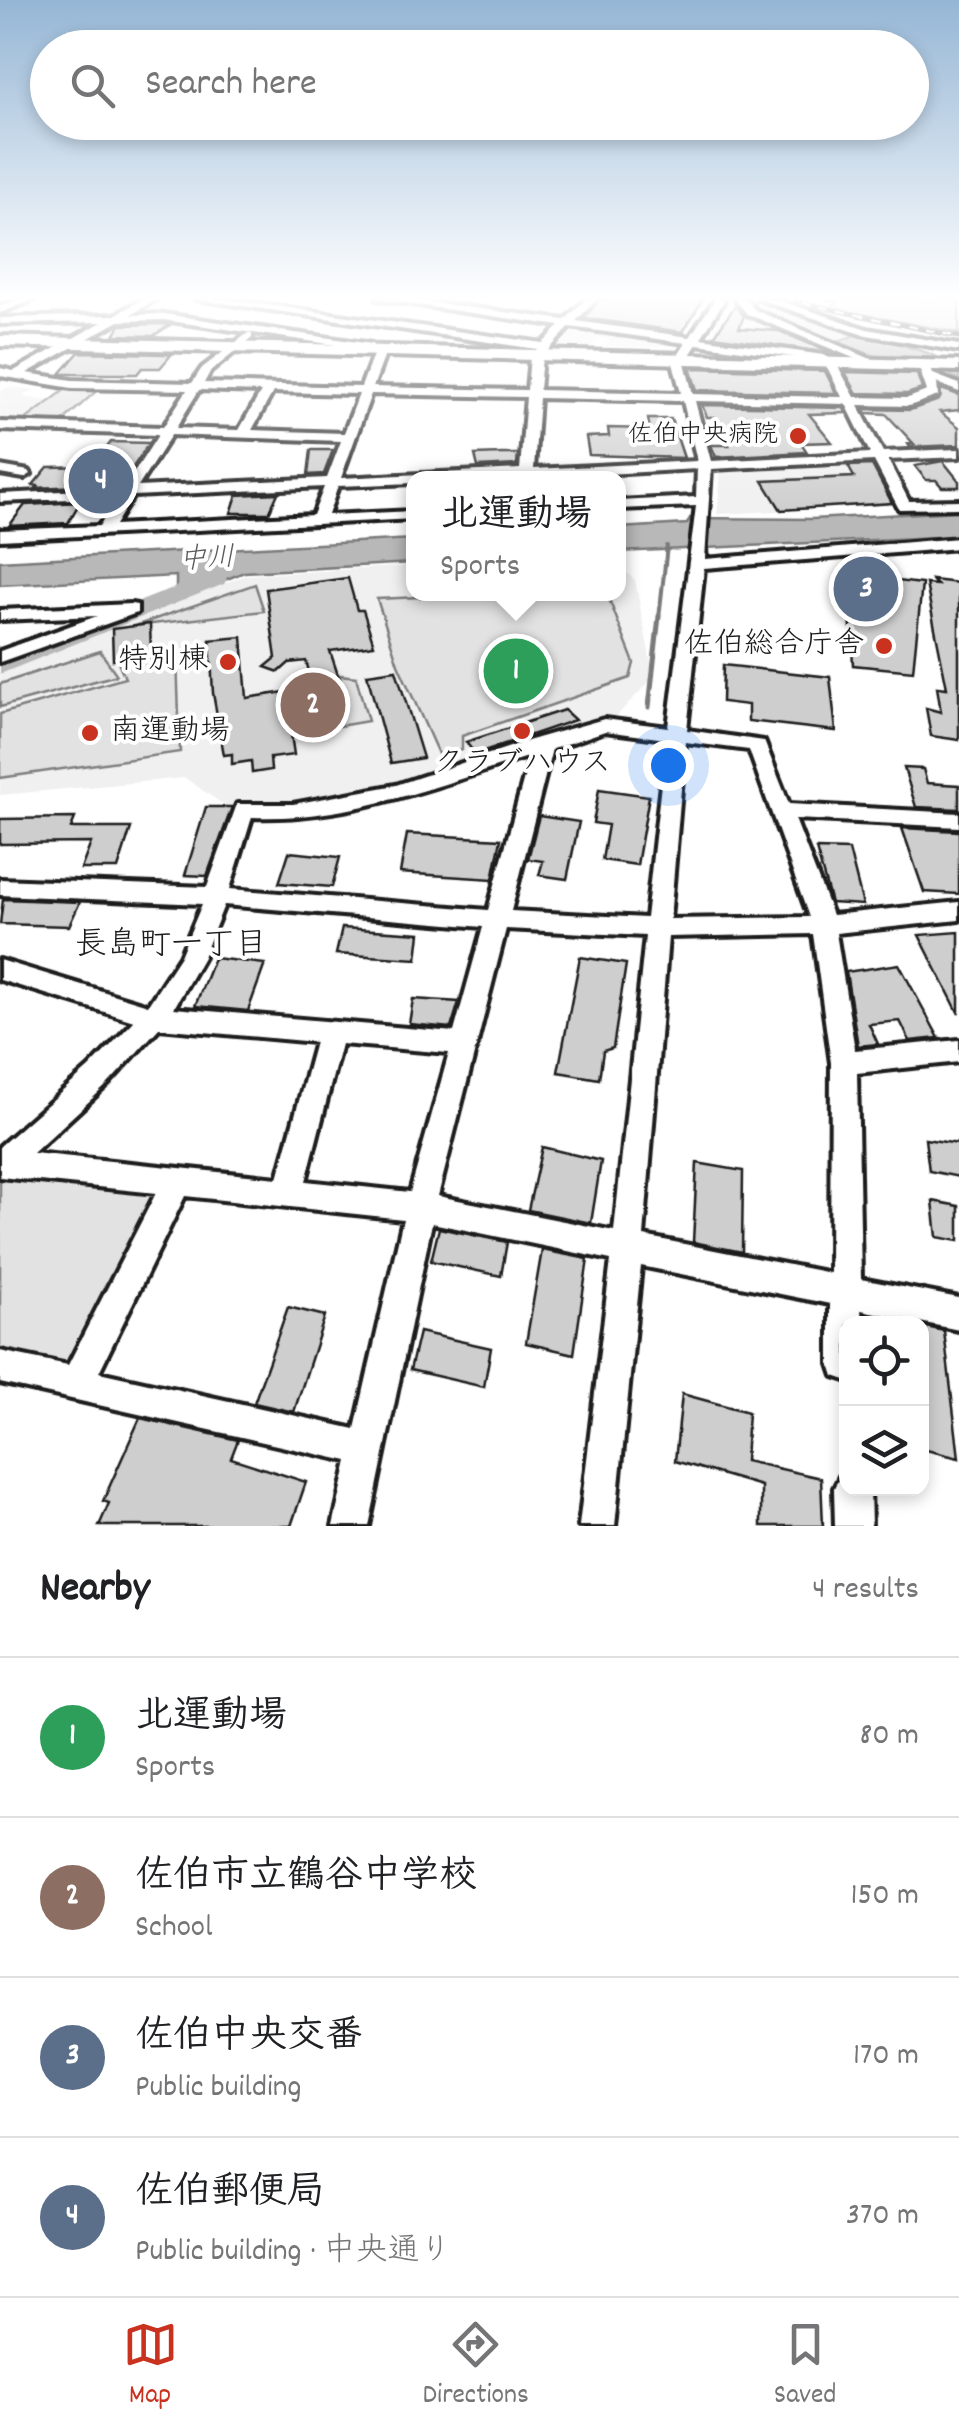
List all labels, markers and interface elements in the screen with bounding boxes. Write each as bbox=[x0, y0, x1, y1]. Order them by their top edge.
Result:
search box bbox=[30, 30, 929, 140]
icon: search bbox=[65, 58, 120, 113]
text: Search here bbox=[145, 58, 317, 113]
place label: 佐伯中央病院 bbox=[628, 418, 778, 454]
marker: 佐伯中央病院 bbox=[787, 425, 809, 447]
pin: 4 bbox=[68, 444, 134, 518]
popup bbox=[406, 471, 626, 601]
text: 北運動場 bbox=[440, 490, 592, 545]
water label: 中川 bbox=[178, 540, 236, 582]
text: Sports bbox=[440, 545, 520, 591]
pin: 3 bbox=[834, 552, 898, 626]
place label: 佐伯総合庁舎 bbox=[684, 625, 864, 668]
pin: 1 bbox=[484, 634, 548, 708]
marker: 佐伯総合庁舎 bbox=[873, 635, 895, 657]
place label: 特別棟 bbox=[118, 641, 208, 684]
marker: 特別棟 bbox=[217, 651, 239, 673]
pin: 2 bbox=[280, 668, 346, 742]
place label: 南運動場 bbox=[110, 712, 230, 755]
marker: クラブハウス bbox=[511, 720, 533, 742]
marker: 南運動場 bbox=[79, 722, 101, 744]
your location bbox=[643, 740, 694, 791]
place label: クラブハウス bbox=[433, 744, 611, 787]
district label: 長島町一丁目 bbox=[75, 924, 267, 970]
map controls bbox=[839, 1316, 929, 1496]
button: locate bbox=[839, 1316, 929, 1406]
button: layers bbox=[839, 1406, 929, 1496]
text: Nearby bbox=[40, 1561, 150, 1621]
text: 4 results bbox=[812, 1568, 919, 1614]
text: 北運動場 bbox=[135, 1691, 287, 1746]
text: 1 bbox=[69, 1714, 76, 1760]
text: 80 m bbox=[859, 1714, 919, 1760]
text: Sports bbox=[135, 1746, 215, 1792]
text: 佐伯市立鶴谷中学校 bbox=[135, 1851, 477, 1906]
text: 2 bbox=[66, 1874, 79, 1920]
text: 150 m bbox=[850, 1874, 919, 1920]
text: School bbox=[135, 1906, 213, 1952]
text: 佐伯中央交番 bbox=[135, 2011, 363, 2066]
text: 3 bbox=[65, 2034, 80, 2080]
text: 170 m bbox=[853, 2034, 919, 2080]
text: Public building bbox=[135, 2066, 302, 2112]
text: 佐伯郵便局 bbox=[135, 2167, 325, 2222]
text: 4 bbox=[66, 2194, 79, 2240]
text: 370 m bbox=[846, 2194, 919, 2240]
text: Public building · 中央通り bbox=[135, 2230, 452, 2276]
tab: Map bbox=[123, 2317, 178, 2417]
tab: Directions bbox=[423, 2317, 529, 2417]
tab: Saved bbox=[774, 2317, 836, 2417]

